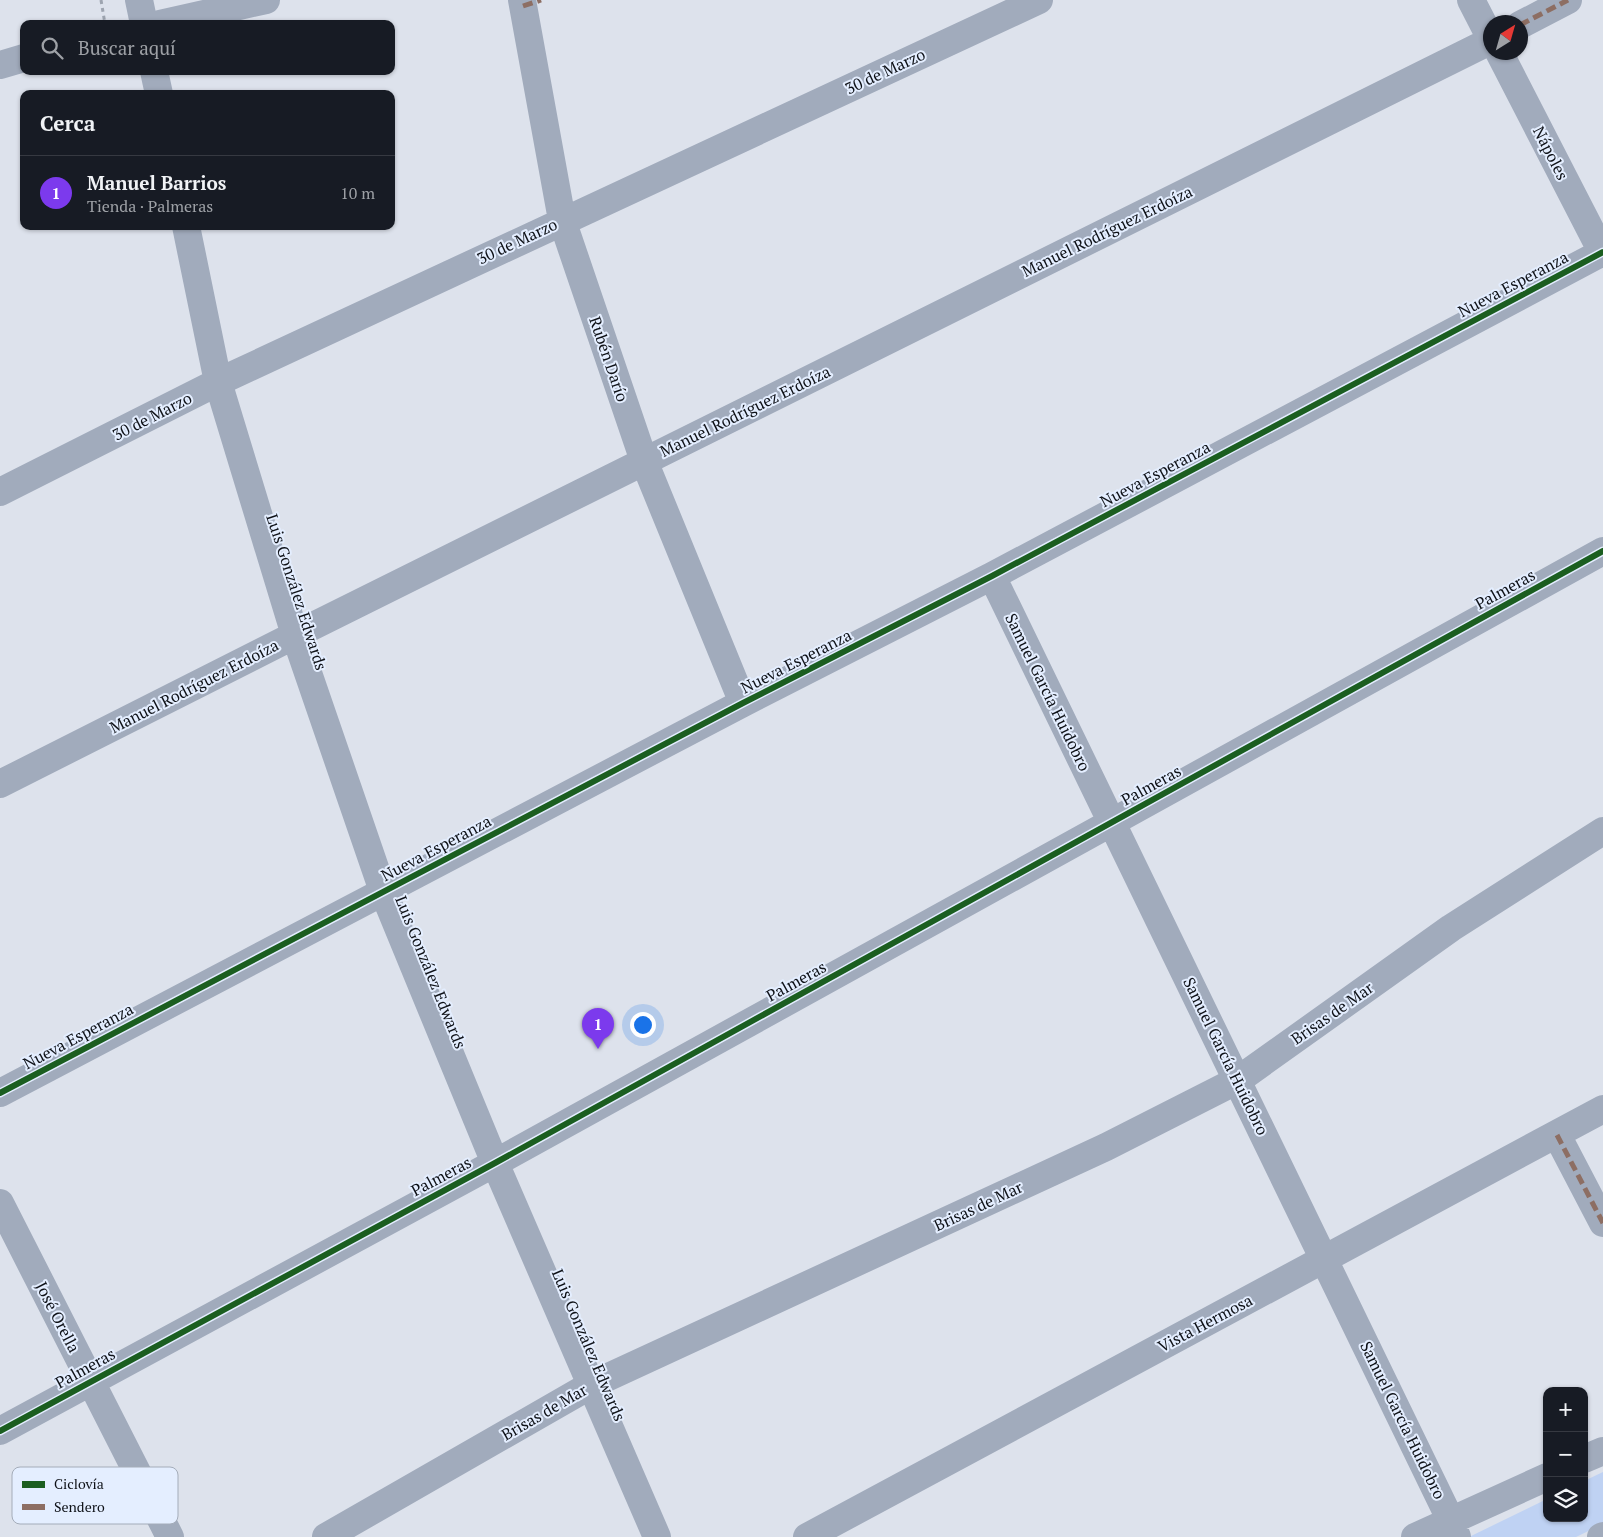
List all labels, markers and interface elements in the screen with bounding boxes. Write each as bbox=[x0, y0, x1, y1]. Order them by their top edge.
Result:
north arrow bbox=[1483, 15, 1528, 60]
search box bbox=[20, 20, 395, 75]
icon: search bbox=[38, 34, 66, 62]
text: Buscar aquí bbox=[78, 35, 176, 60]
street label: 30 de Marzo bbox=[841, 43, 929, 99]
text: Cerca bbox=[40, 109, 95, 137]
street label: Nápoles bbox=[1528, 122, 1574, 184]
text: Manuel Barrios bbox=[87, 170, 226, 195]
street label: Manuel Rodríguez Erdoíza bbox=[1018, 180, 1196, 282]
text: 1 bbox=[51, 182, 61, 204]
text: 10 m bbox=[340, 182, 375, 204]
text: Tienda · Palmeras bbox=[87, 195, 213, 217]
street label: 30 de Marzo bbox=[473, 213, 561, 269]
street label: Nueva Esperanza bbox=[1454, 246, 1572, 322]
street label: Rubén Darío bbox=[584, 313, 634, 405]
street label: Manuel Rodríguez Erdoíza bbox=[656, 360, 834, 462]
street label: 30 de Marzo bbox=[109, 387, 196, 445]
street label: Nueva Esperanza bbox=[1096, 436, 1214, 512]
street label: Luis González Edwards bbox=[261, 511, 333, 673]
street label: Palmeras bbox=[1471, 563, 1539, 614]
street label: Samuel García Huidobro bbox=[1000, 609, 1096, 775]
street label: Nueva Esperanza bbox=[737, 624, 855, 698]
street label: Manuel Rodríguez Erdoíza bbox=[106, 634, 282, 738]
street label: Palmeras bbox=[1117, 759, 1185, 810]
street label: Nueva Esperanza bbox=[377, 810, 495, 886]
street label: Luis González Edwards bbox=[390, 892, 472, 1052]
street label: Palmeras bbox=[762, 955, 830, 1006]
street label: Samuel García Huidobro bbox=[1178, 973, 1274, 1139]
street label: Brisas de Mar bbox=[1287, 976, 1378, 1049]
street label: Nueva Esperanza bbox=[19, 998, 137, 1074]
pin: 1 bbox=[582, 1008, 614, 1049]
your location bbox=[630, 1012, 656, 1038]
street label: Palmeras bbox=[407, 1151, 475, 1201]
street label: Brisas de Mar bbox=[930, 1175, 1027, 1236]
street label: Luis González Edwards bbox=[547, 1266, 631, 1424]
street label: José Orella bbox=[31, 1278, 85, 1356]
street label: Vista Hermosa bbox=[1154, 1289, 1256, 1357]
street label: Samuel García Huidobro bbox=[1355, 1337, 1451, 1503]
street label: Palmeras bbox=[51, 1342, 119, 1393]
street label: Brisas de Mar bbox=[497, 1378, 592, 1445]
map controls bbox=[1543, 1387, 1588, 1522]
button: + bbox=[1543, 1387, 1588, 1432]
button: − bbox=[1543, 1432, 1588, 1477]
legend bbox=[12, 1467, 178, 1524]
text: Ciclovía bbox=[54, 1474, 104, 1493]
button: layers bbox=[1543, 1477, 1588, 1522]
text: Sendero bbox=[54, 1497, 105, 1516]

